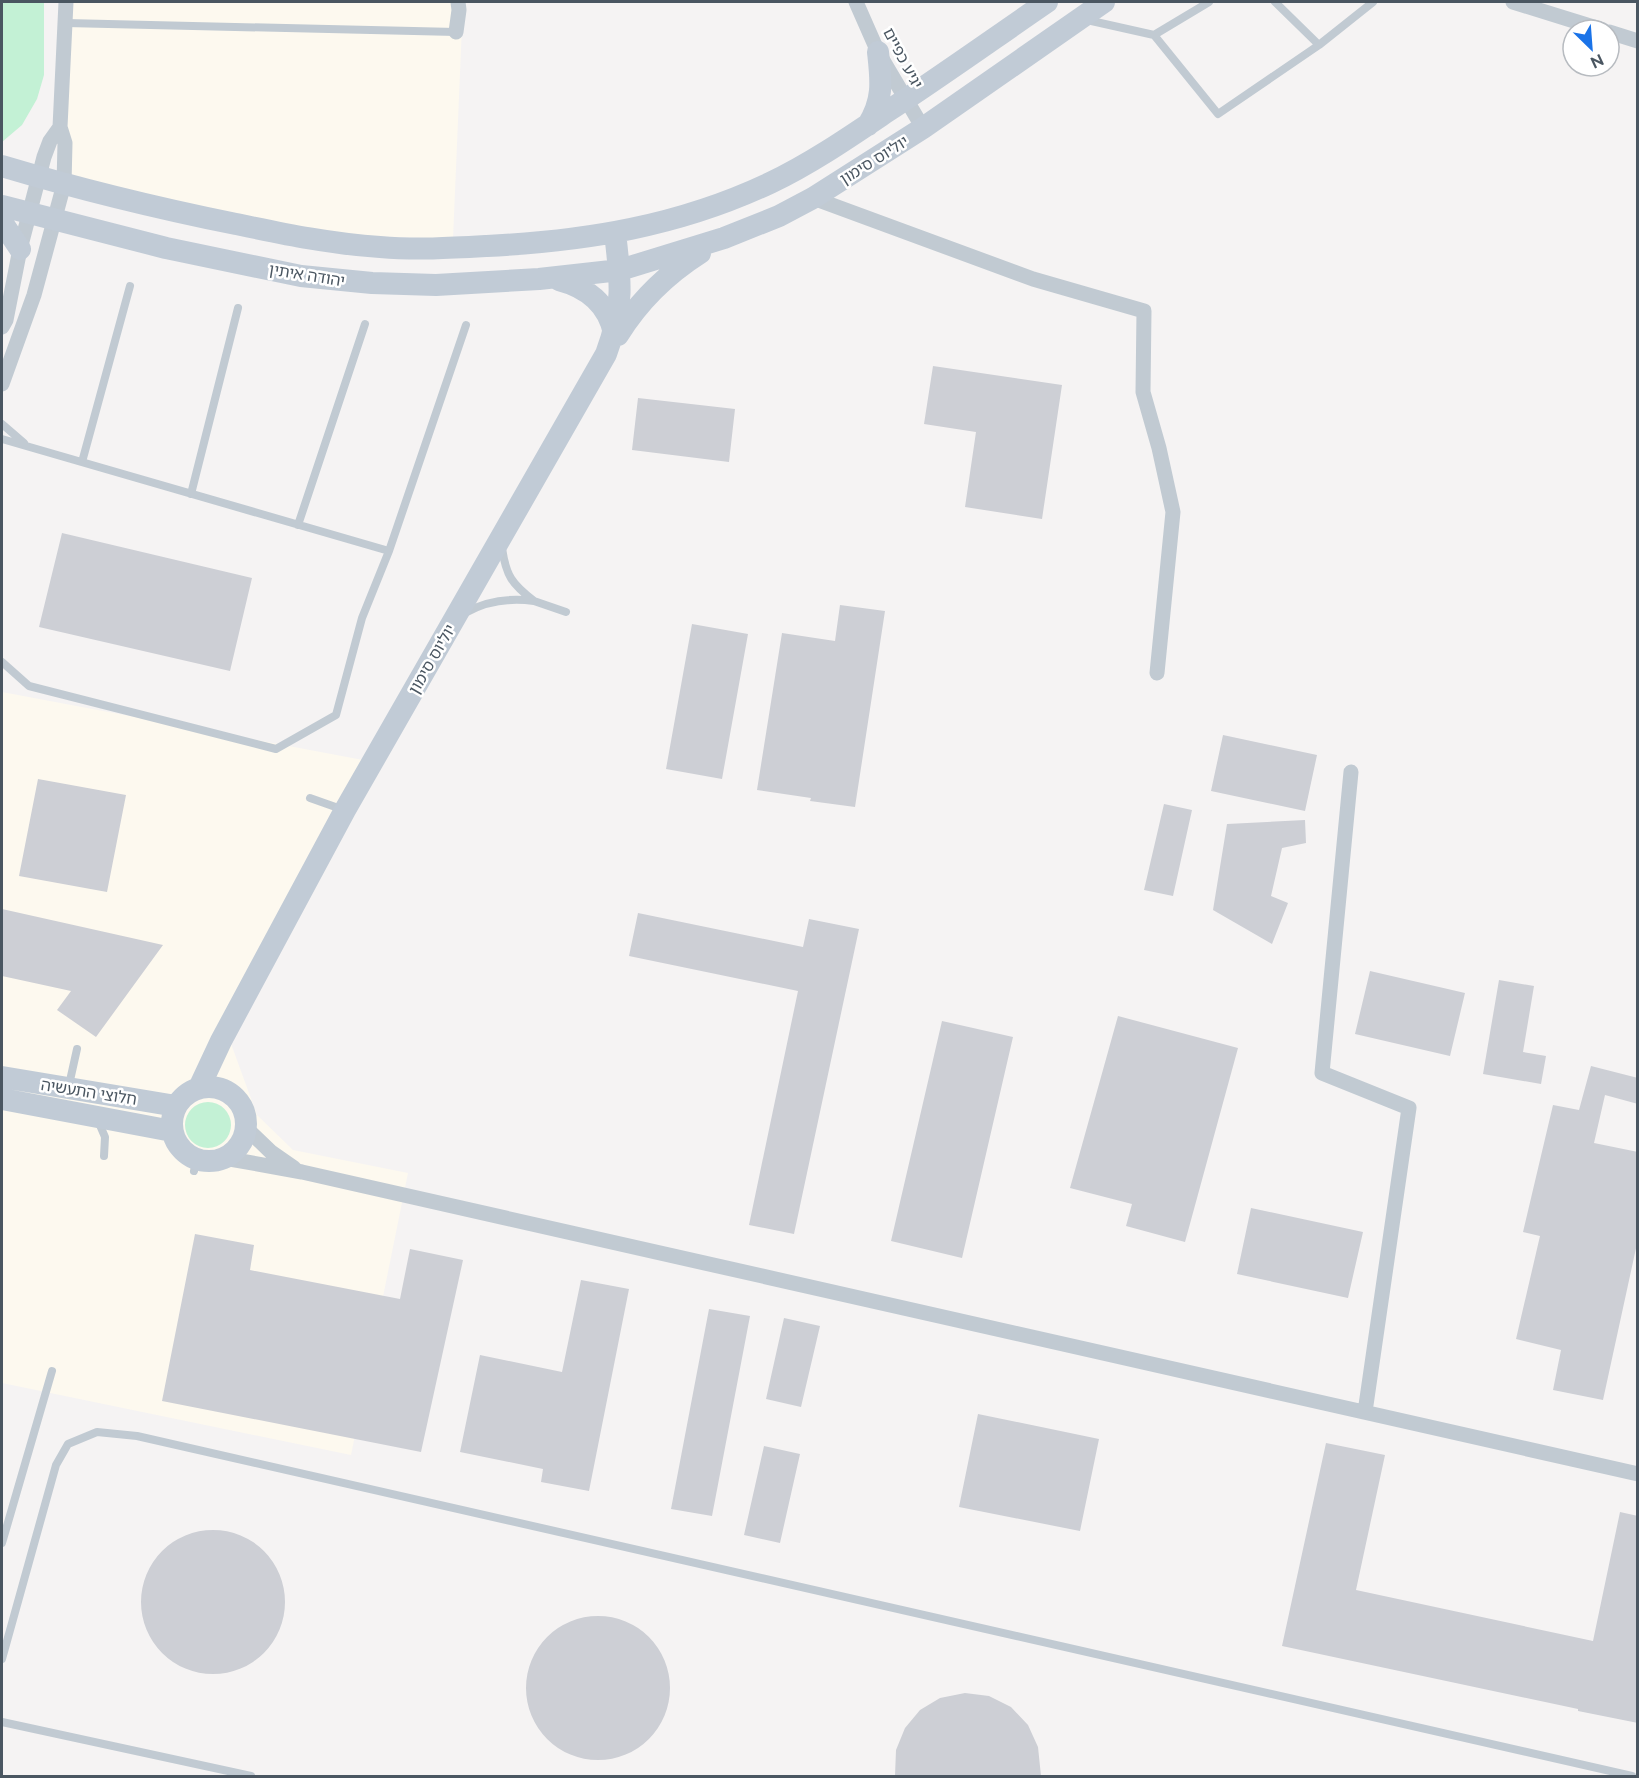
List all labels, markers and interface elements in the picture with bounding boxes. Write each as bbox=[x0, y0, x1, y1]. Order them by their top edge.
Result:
north arrow bbox=[1561, 18, 1621, 78]
street label: יגיע כפיים bbox=[879, 24, 927, 92]
text: N bbox=[1588, 50, 1607, 72]
street label: יוליוס סימון bbox=[836, 131, 912, 189]
street label: יהודה איתין bbox=[268, 260, 346, 290]
street label: יוליוס סימון bbox=[404, 621, 460, 697]
street label: חלוצי התעשיה bbox=[40, 1075, 138, 1109]

